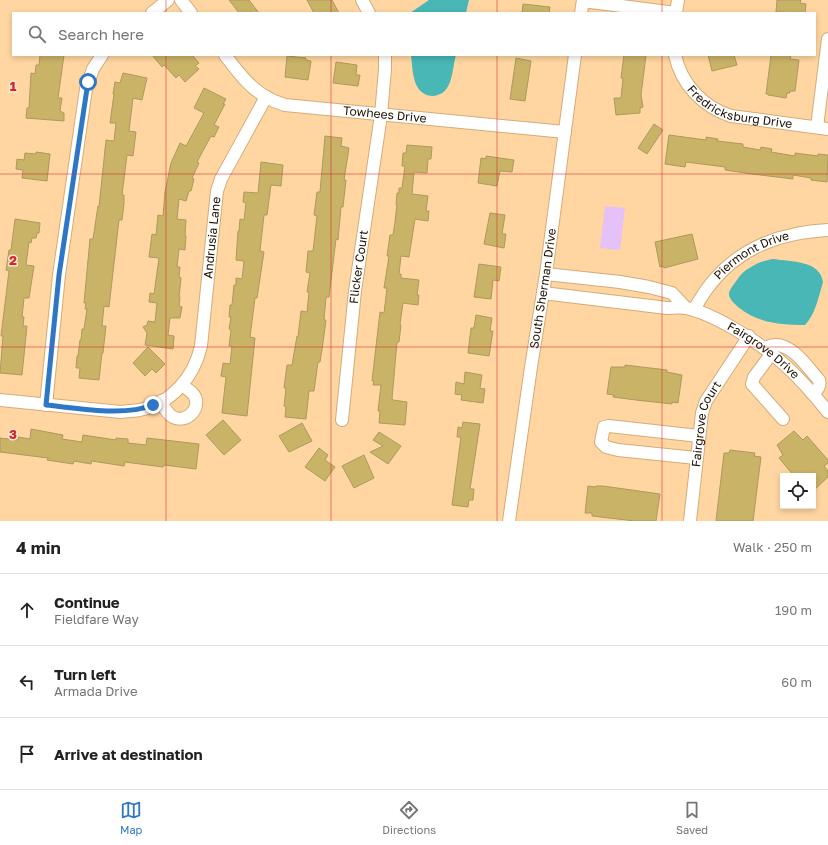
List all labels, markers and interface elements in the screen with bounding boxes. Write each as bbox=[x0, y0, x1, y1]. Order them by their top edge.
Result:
search box bbox=[12, 12, 816, 56]
icon: search bbox=[26, 23, 48, 45]
text: Search here bbox=[58, 25, 144, 43]
route start bbox=[79, 73, 97, 91]
text: 1 bbox=[10, 78, 17, 94]
street label: Fredricksburg Drive bbox=[684, 82, 793, 131]
street label: Towhees Drive bbox=[343, 103, 427, 126]
street label: Andrusia Lane bbox=[200, 196, 223, 279]
street label: South Sherman Drive bbox=[526, 227, 559, 350]
street label: Piermont Drive bbox=[710, 228, 791, 282]
street label: Flicker Court bbox=[346, 229, 371, 304]
text: 2 bbox=[9, 252, 17, 268]
street label: Fairgrove Drive bbox=[725, 318, 803, 382]
street label: Fairgrove Court bbox=[688, 378, 724, 468]
route end bbox=[144, 396, 162, 414]
text: 3 bbox=[9, 426, 17, 442]
map controls bbox=[780, 473, 816, 509]
button: locate bbox=[780, 473, 816, 509]
text: 4 min bbox=[16, 537, 61, 558]
text: Walk · 250 m bbox=[733, 539, 812, 555]
text: Continue bbox=[54, 593, 120, 611]
icon: ahead bbox=[16, 599, 38, 621]
text: 190 m bbox=[775, 602, 812, 618]
text: Fieldfare Way bbox=[54, 611, 139, 627]
text: Turn left bbox=[54, 665, 116, 683]
icon: left bbox=[16, 671, 38, 693]
text: 60 m bbox=[781, 674, 812, 690]
text: Armada Drive bbox=[54, 683, 137, 699]
icon: arrive bbox=[16, 743, 38, 765]
text: Arrive at destination bbox=[54, 745, 203, 763]
tab: Map bbox=[120, 799, 142, 836]
tab: Directions bbox=[382, 799, 436, 836]
tab: Saved bbox=[676, 799, 708, 836]

